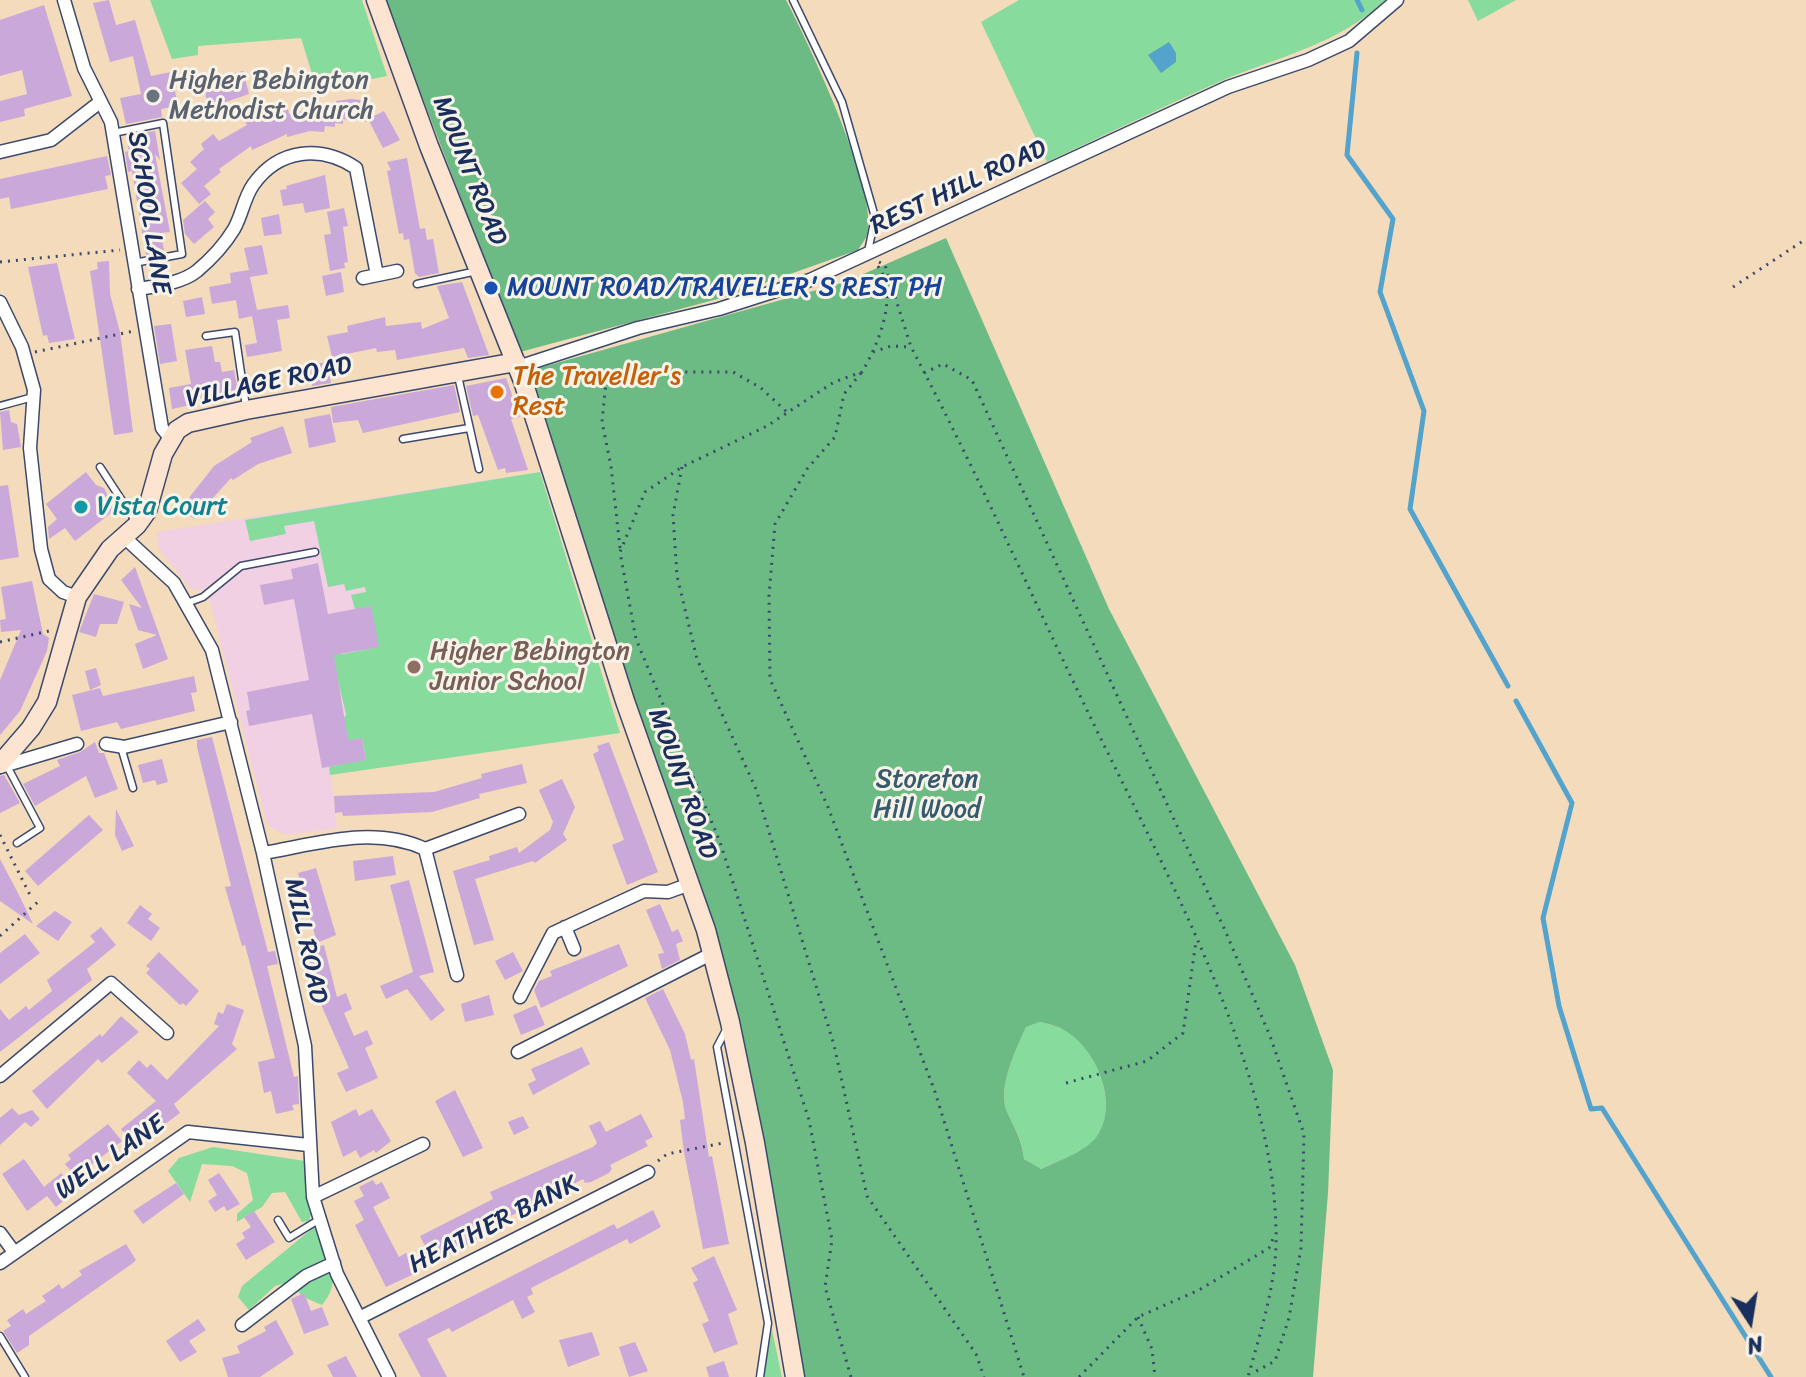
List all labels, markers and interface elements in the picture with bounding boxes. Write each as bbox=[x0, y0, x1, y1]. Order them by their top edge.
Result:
place label: Higher Bebington Methodist Church bbox=[169, 65, 374, 126]
marker: Higher Bebington Methodist Church bbox=[144, 87, 162, 105]
street label: MOUNT ROAD bbox=[425, 92, 513, 250]
street label: SCHOOL LANE bbox=[120, 129, 176, 297]
street label: REST HILL ROAD bbox=[866, 134, 1052, 242]
place label: MOUNT ROAD/TRAVELLER'S REST PH bbox=[507, 272, 942, 304]
marker: MOUNT ROAD/TRAVELLER'S REST PH bbox=[482, 279, 500, 297]
street label: VILLAGE ROAD bbox=[183, 350, 355, 416]
place label: The Traveller's Rest bbox=[513, 361, 681, 422]
marker: The Traveller's Rest bbox=[488, 383, 506, 401]
place label: Vista Court bbox=[97, 491, 228, 523]
marker: Vista Court bbox=[72, 498, 90, 516]
place label: Higher Bebington Junior School bbox=[430, 636, 630, 698]
marker: Higher Bebington Junior School bbox=[405, 658, 423, 676]
street label: MOUNT ROAD bbox=[640, 704, 724, 864]
park label: Storeton Hill Wood bbox=[873, 764, 981, 826]
street label: MILL ROAD bbox=[276, 875, 334, 1007]
street label: WELL LANE bbox=[50, 1109, 172, 1207]
street label: HEATHER BANK bbox=[404, 1169, 584, 1281]
north arrow bbox=[1710, 1281, 1790, 1361]
text: N bbox=[1744, 1324, 1767, 1366]

